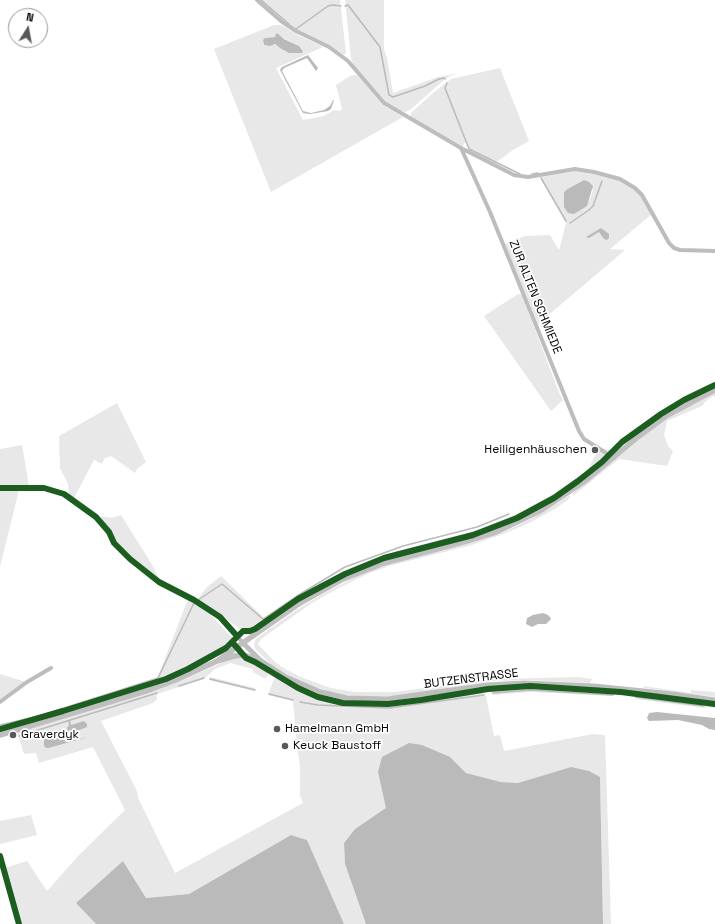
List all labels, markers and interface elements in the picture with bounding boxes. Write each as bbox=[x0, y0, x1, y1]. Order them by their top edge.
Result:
north arrow bbox=[8, 8, 48, 48]
text: N bbox=[25, 10, 35, 25]
street label: ZUR ALTEN SCHMIEDE bbox=[506, 238, 564, 356]
place label: Heiligenhäuschen bbox=[484, 443, 587, 457]
marker: Heiligenhäuschen bbox=[590, 445, 600, 455]
street label: BUTZENSTRASSE bbox=[423, 666, 519, 692]
place label: Hamelmann GmbH bbox=[285, 722, 389, 736]
marker: Hamelmann GmbH bbox=[272, 724, 282, 734]
place label: Graverdyk bbox=[21, 728, 79, 742]
marker: Graverdyk bbox=[8, 730, 18, 740]
place label: Keuck Baustoff bbox=[293, 739, 381, 753]
marker: Keuck Baustoff bbox=[280, 741, 290, 751]

